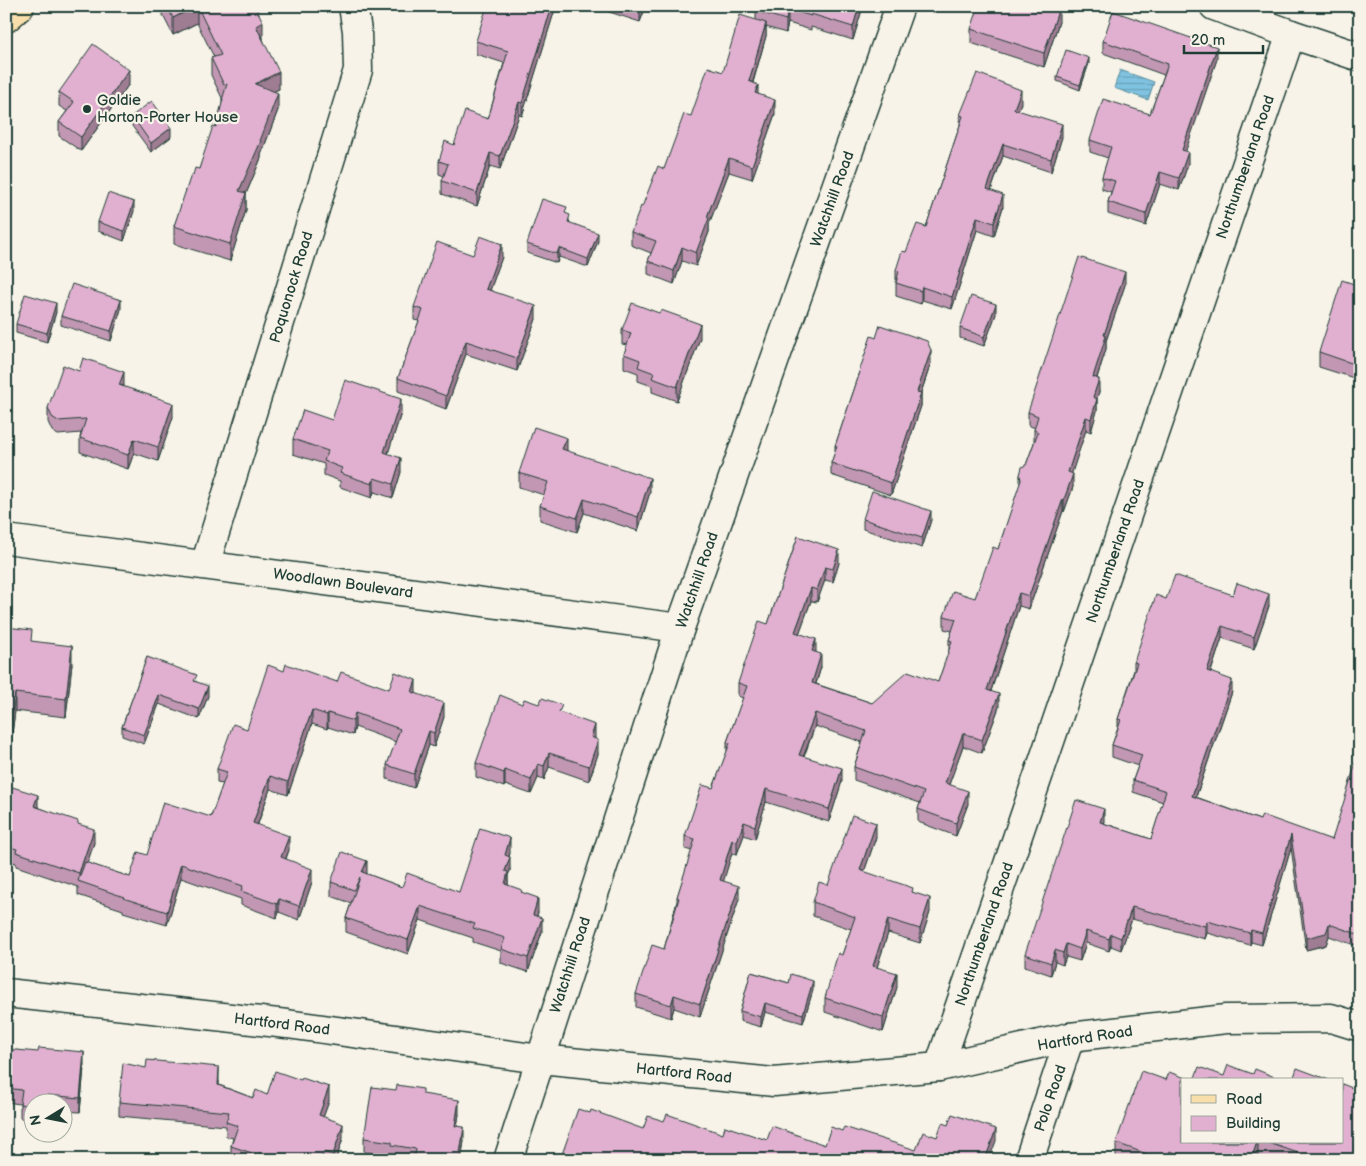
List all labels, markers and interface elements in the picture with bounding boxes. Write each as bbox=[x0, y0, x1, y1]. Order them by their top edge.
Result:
scale bar bbox=[1184, 22, 1262, 54]
text: 20 m bbox=[1191, 31, 1225, 50]
place label: Goldie Horton-Porter House bbox=[97, 91, 238, 127]
street label: Northumberland Road bbox=[1212, 93, 1279, 242]
marker: Goldie Horton-Porter House bbox=[81, 103, 93, 115]
street label: Watchhill Road bbox=[806, 149, 859, 250]
street label: Poquonock Road bbox=[265, 229, 317, 345]
street label: Northumberland Road bbox=[1082, 477, 1149, 626]
street label: Watchhill Road bbox=[672, 530, 723, 631]
street label: Woodlawn Boulevard bbox=[272, 564, 414, 603]
street label: Northumberland Road bbox=[951, 860, 1018, 1009]
street label: Watchhill Road bbox=[546, 914, 595, 1016]
street label: Hartford Road bbox=[233, 1009, 331, 1040]
street label: Hartford Road bbox=[1036, 1022, 1134, 1055]
street label: Hartford Road bbox=[635, 1059, 733, 1088]
street label: Polo Road bbox=[1030, 1062, 1071, 1134]
legend bbox=[1181, 1078, 1344, 1144]
text: Road bbox=[1226, 1090, 1262, 1109]
north arrow bbox=[22, 1094, 72, 1144]
text: N bbox=[26, 1114, 45, 1127]
text: Building bbox=[1226, 1114, 1281, 1133]

